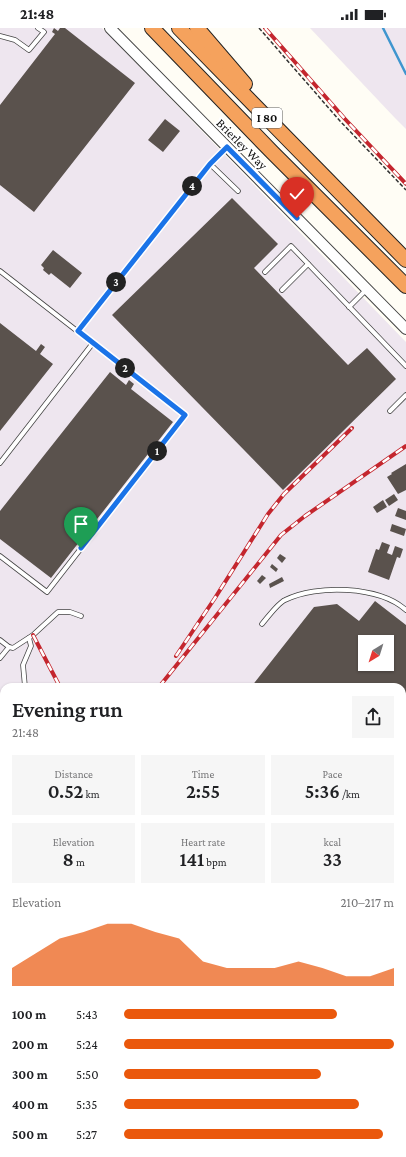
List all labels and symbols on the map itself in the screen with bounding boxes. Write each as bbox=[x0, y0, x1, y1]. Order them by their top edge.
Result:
road number: I 80 bbox=[252, 108, 282, 128]
street label: Brierley Way bbox=[213, 115, 271, 173]
pin: 4 bbox=[182, 176, 202, 196]
pin bbox=[280, 177, 314, 218]
pin: 3 bbox=[106, 272, 126, 292]
pin: 2 bbox=[115, 358, 135, 378]
pin: 1 bbox=[147, 441, 167, 461]
pin bbox=[64, 507, 98, 548]
north arrow bbox=[358, 635, 394, 671]

